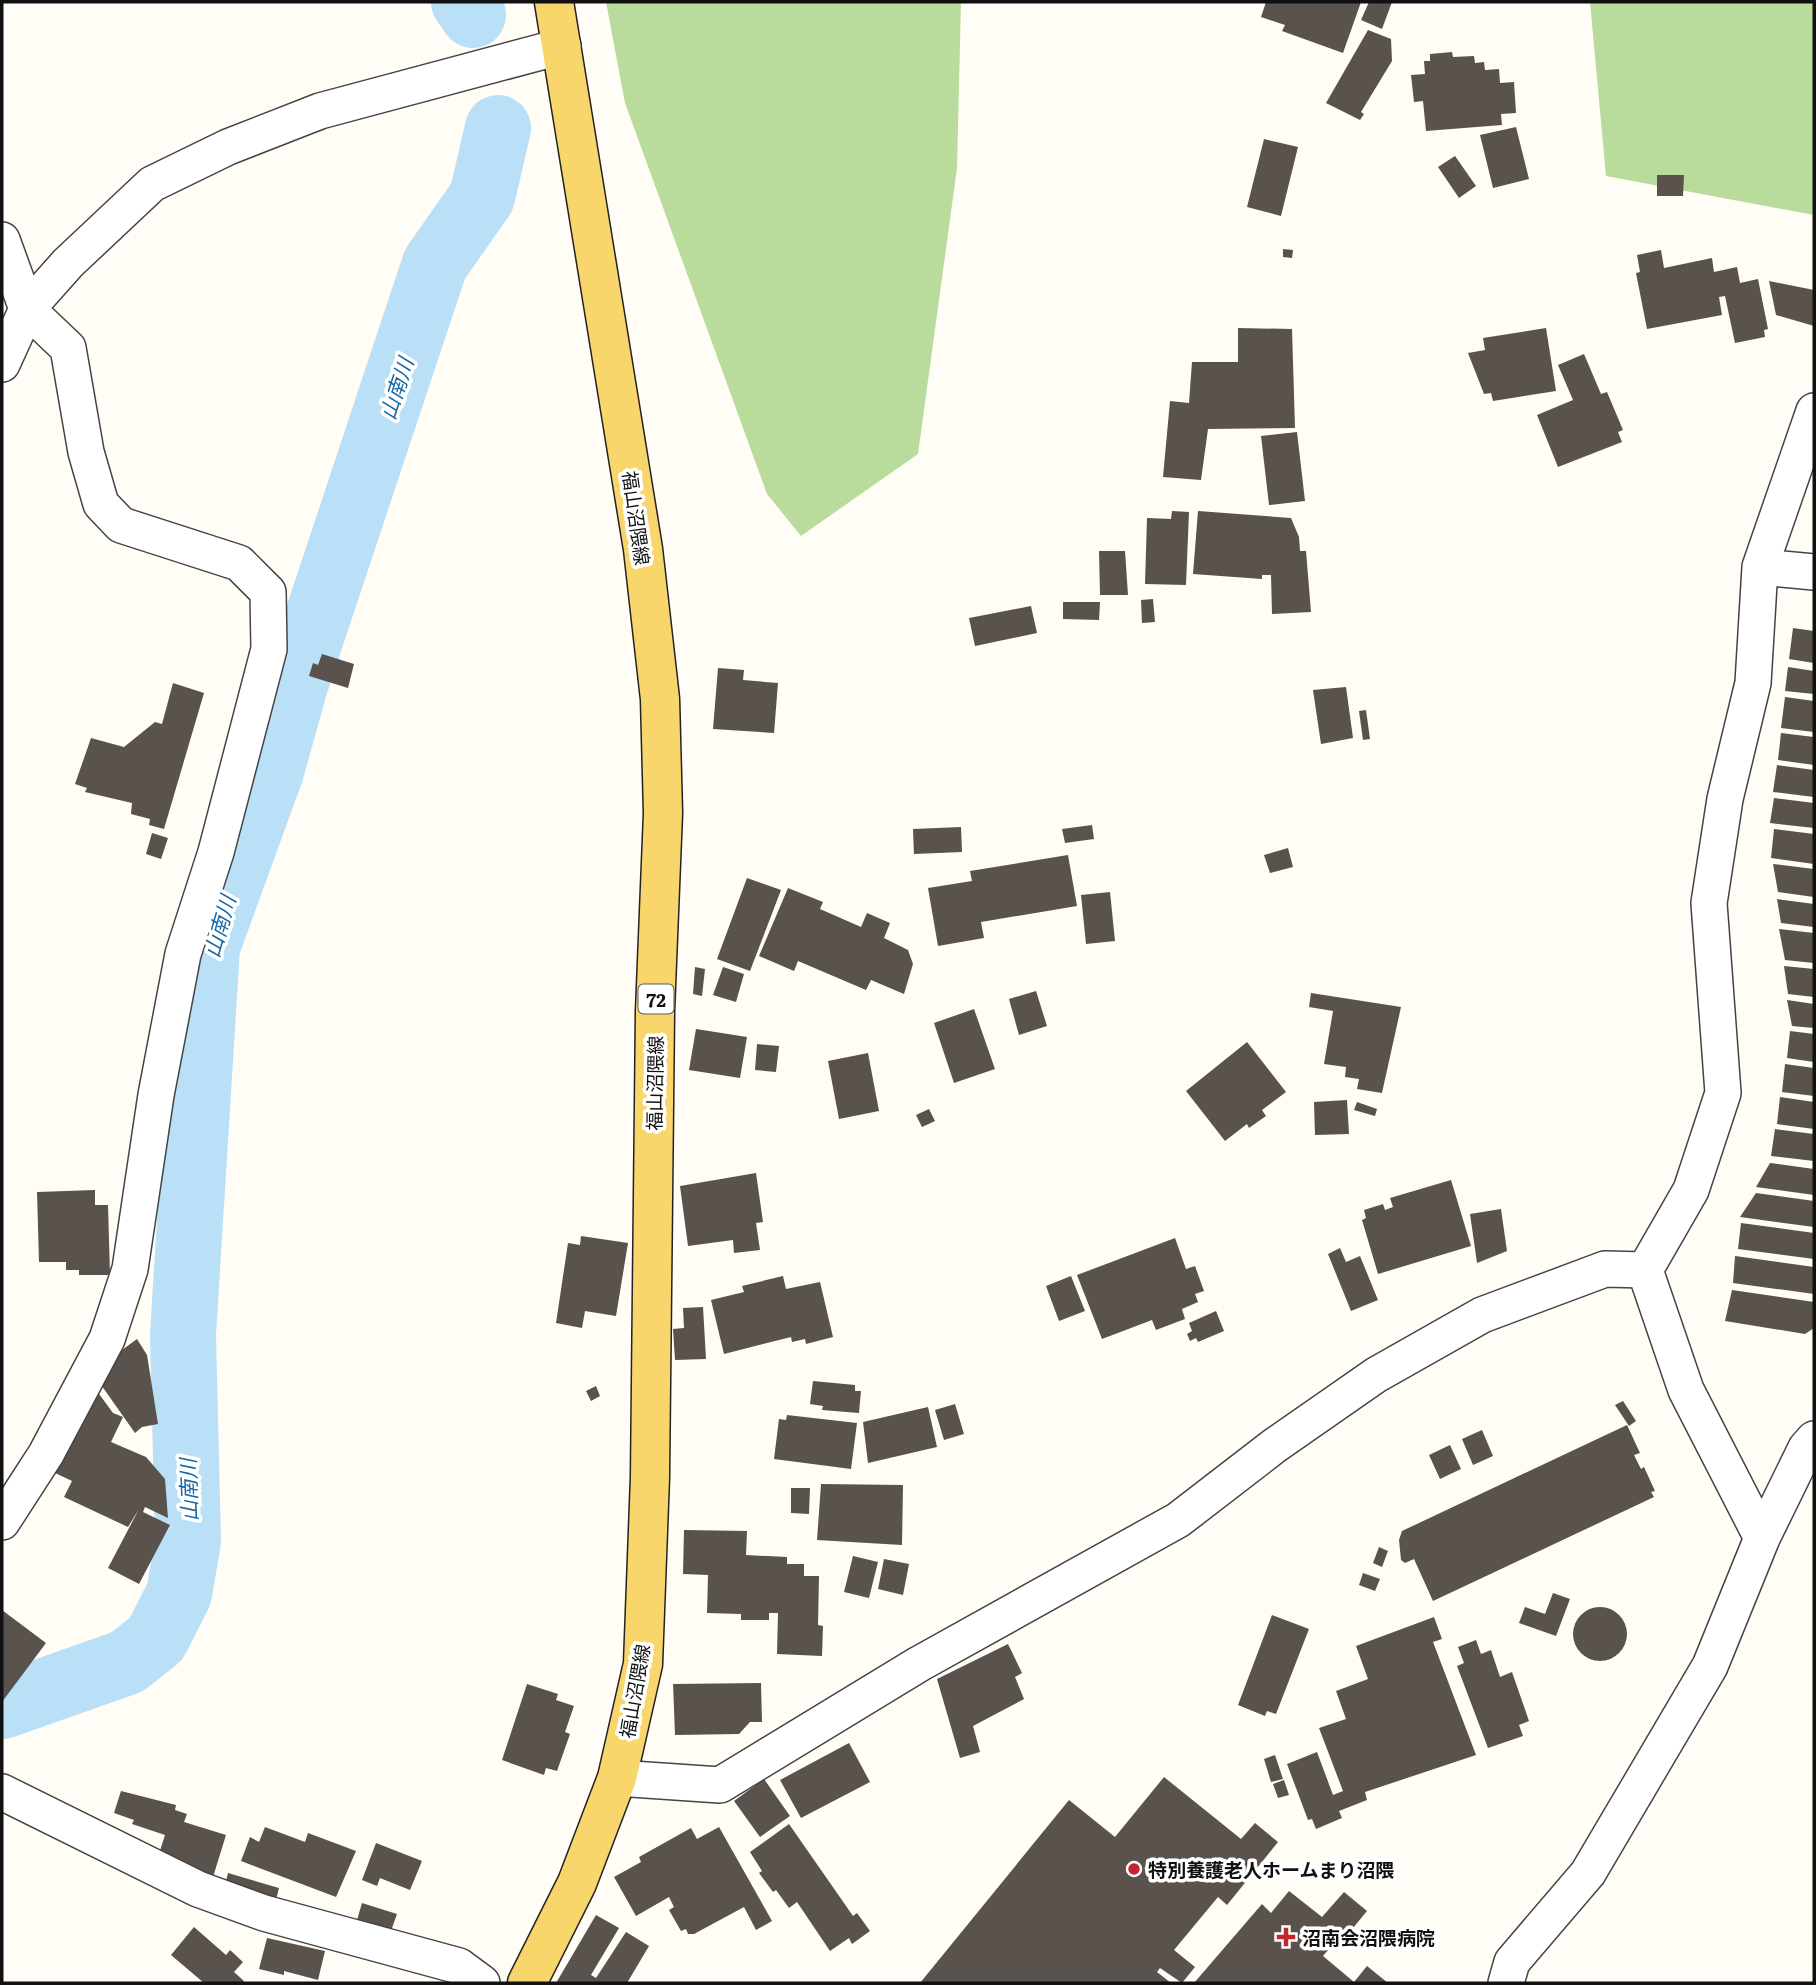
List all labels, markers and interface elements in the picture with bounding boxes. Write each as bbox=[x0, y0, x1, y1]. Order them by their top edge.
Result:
water label: 山南川 bbox=[371, 351, 420, 423]
street label: 福山沼隈線 bbox=[617, 469, 657, 567]
water label: 山南川 bbox=[194, 890, 242, 961]
road number: 72 bbox=[638, 984, 674, 1014]
street label: 福山沼隈線 bbox=[639, 1035, 669, 1131]
water label: 山南川 bbox=[170, 1456, 204, 1522]
street label: 福山沼隈線 bbox=[612, 1642, 656, 1740]
place label: 特別養護老人ホームまり沼隈 bbox=[1148, 1855, 1394, 1883]
marker: 特別養護老人ホームまり沼隈 bbox=[1126, 1861, 1142, 1877]
place label: 沼南会沼隈病院 bbox=[1302, 1923, 1435, 1951]
marker: 沼南会沼隈病院 bbox=[1276, 1927, 1296, 1947]

